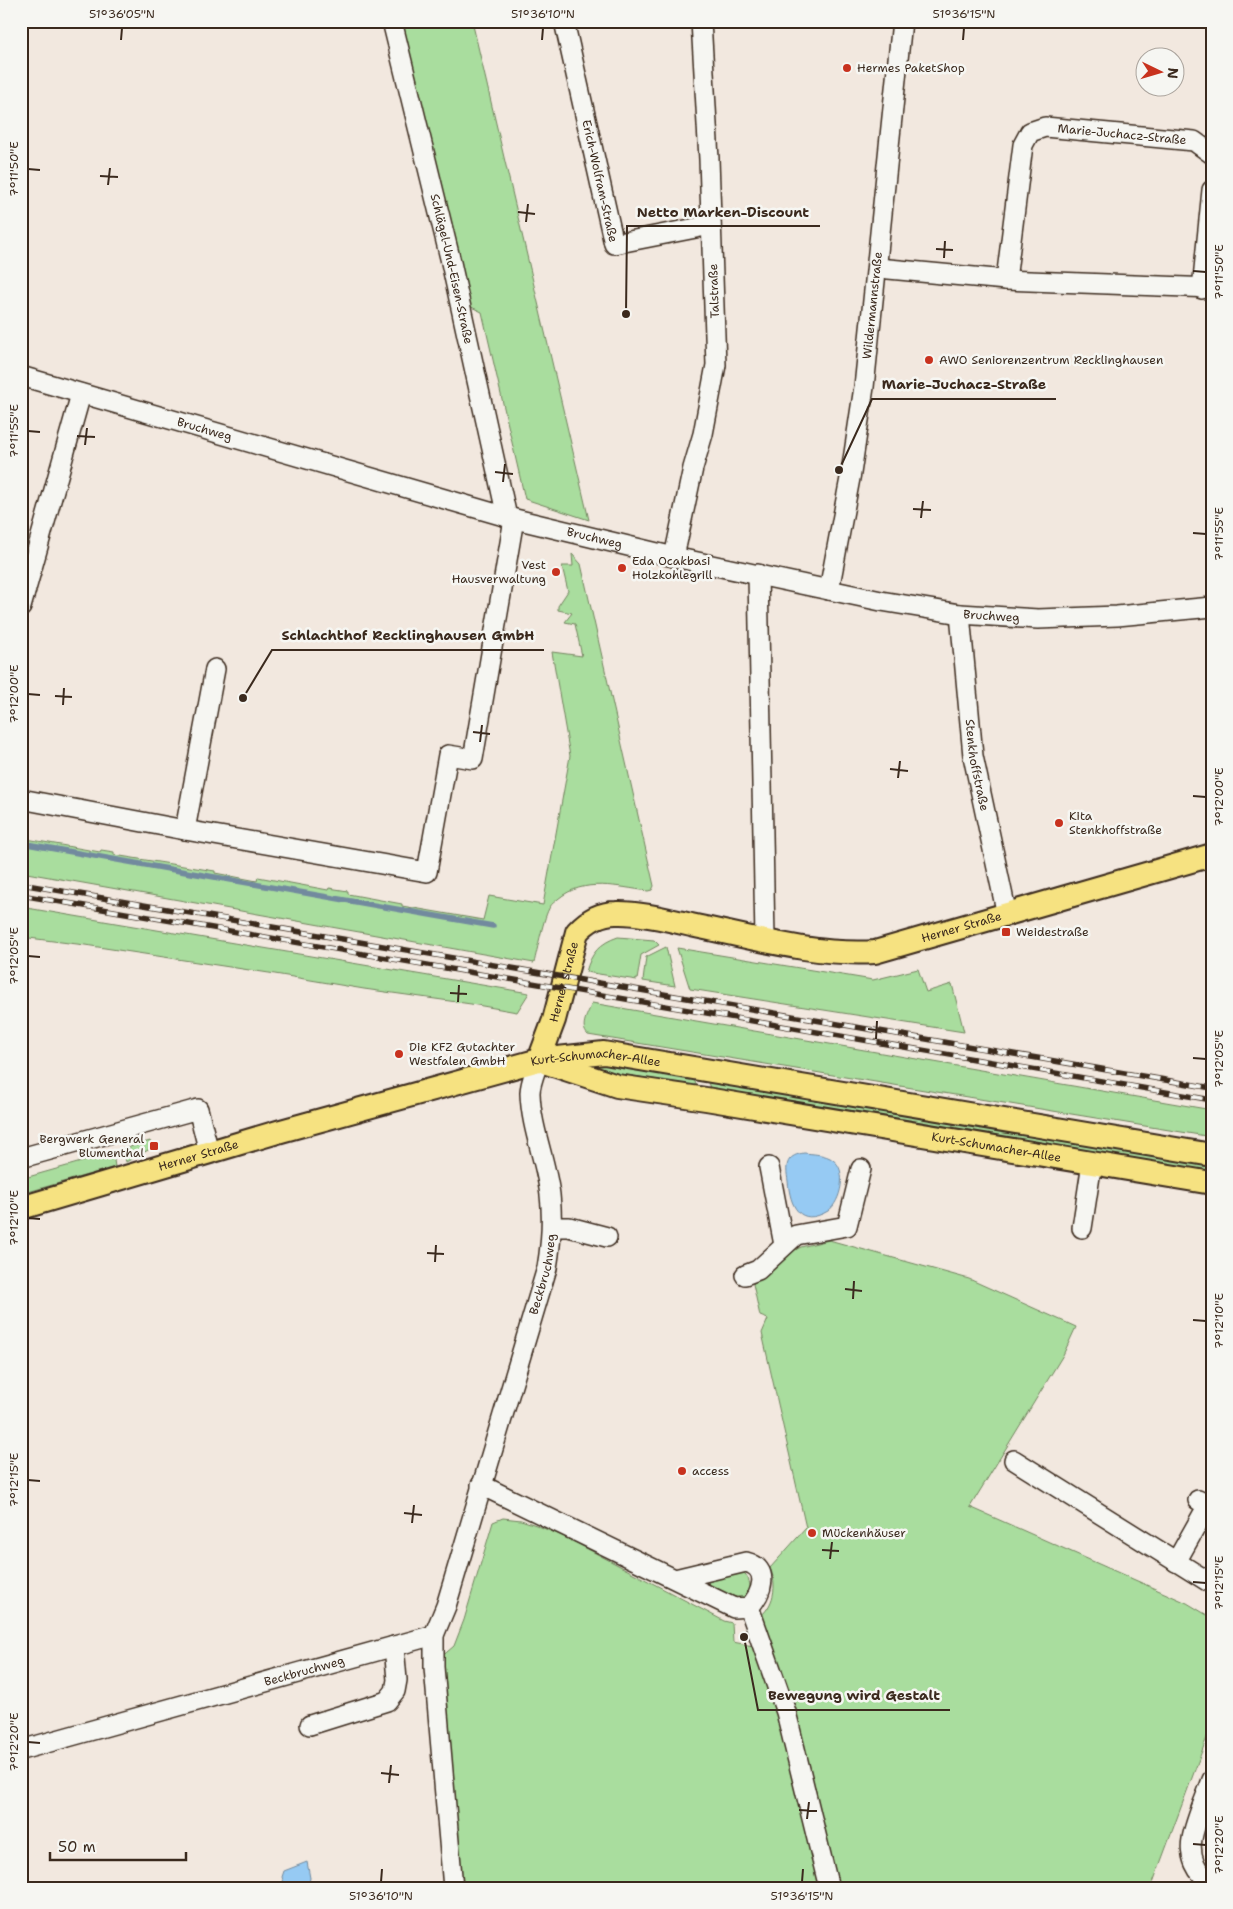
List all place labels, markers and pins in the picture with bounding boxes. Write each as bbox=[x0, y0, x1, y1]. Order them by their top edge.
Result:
place label: Hermes PaketShop bbox=[857, 60, 965, 76]
marker: Hermes PaketShop bbox=[841, 62, 853, 74]
callout: Netto Marken-Discount bbox=[627, 197, 820, 226]
place label: AWO Seniorenzentrum Recklinghausen bbox=[939, 352, 1163, 368]
marker: AWO Seniorenzentrum Recklinghausen bbox=[923, 354, 935, 366]
callout: Marie-Juchacz-Straße bbox=[872, 370, 1056, 399]
place label: Eda Ocakbasi Holzkohlegrill bbox=[632, 553, 713, 583]
place label: Vest Hausverwaltung bbox=[452, 557, 546, 587]
marker: Eda Ocakbasi Holzkohlegrill bbox=[616, 562, 628, 574]
marker: Vest Hausverwaltung bbox=[550, 566, 562, 578]
callout: Schlachthof Recklinghausen GmbH bbox=[272, 621, 544, 650]
place label: Kita Stenkhoffstraße bbox=[1069, 808, 1162, 838]
marker: Kita Stenkhoffstraße bbox=[1053, 817, 1065, 829]
place label: Weidestraße bbox=[1016, 924, 1089, 940]
marker: Weidestraße bbox=[1000, 926, 1012, 938]
place label: Die KFZ Gutachter Westfalen GmbH bbox=[409, 1039, 515, 1069]
marker: Die KFZ Gutachter Westfalen GmbH bbox=[393, 1048, 405, 1060]
place label: Bergwerk General Blumenthal bbox=[40, 1131, 144, 1161]
marker: Bergwerk General Blumenthal bbox=[148, 1140, 160, 1152]
place label: access bbox=[692, 1463, 729, 1479]
marker: access bbox=[676, 1465, 688, 1477]
place label: Mückenhäuser bbox=[822, 1525, 906, 1541]
marker: Mückenhäuser bbox=[806, 1527, 818, 1539]
callout: Bewegung wird Gestalt bbox=[758, 1681, 950, 1710]

